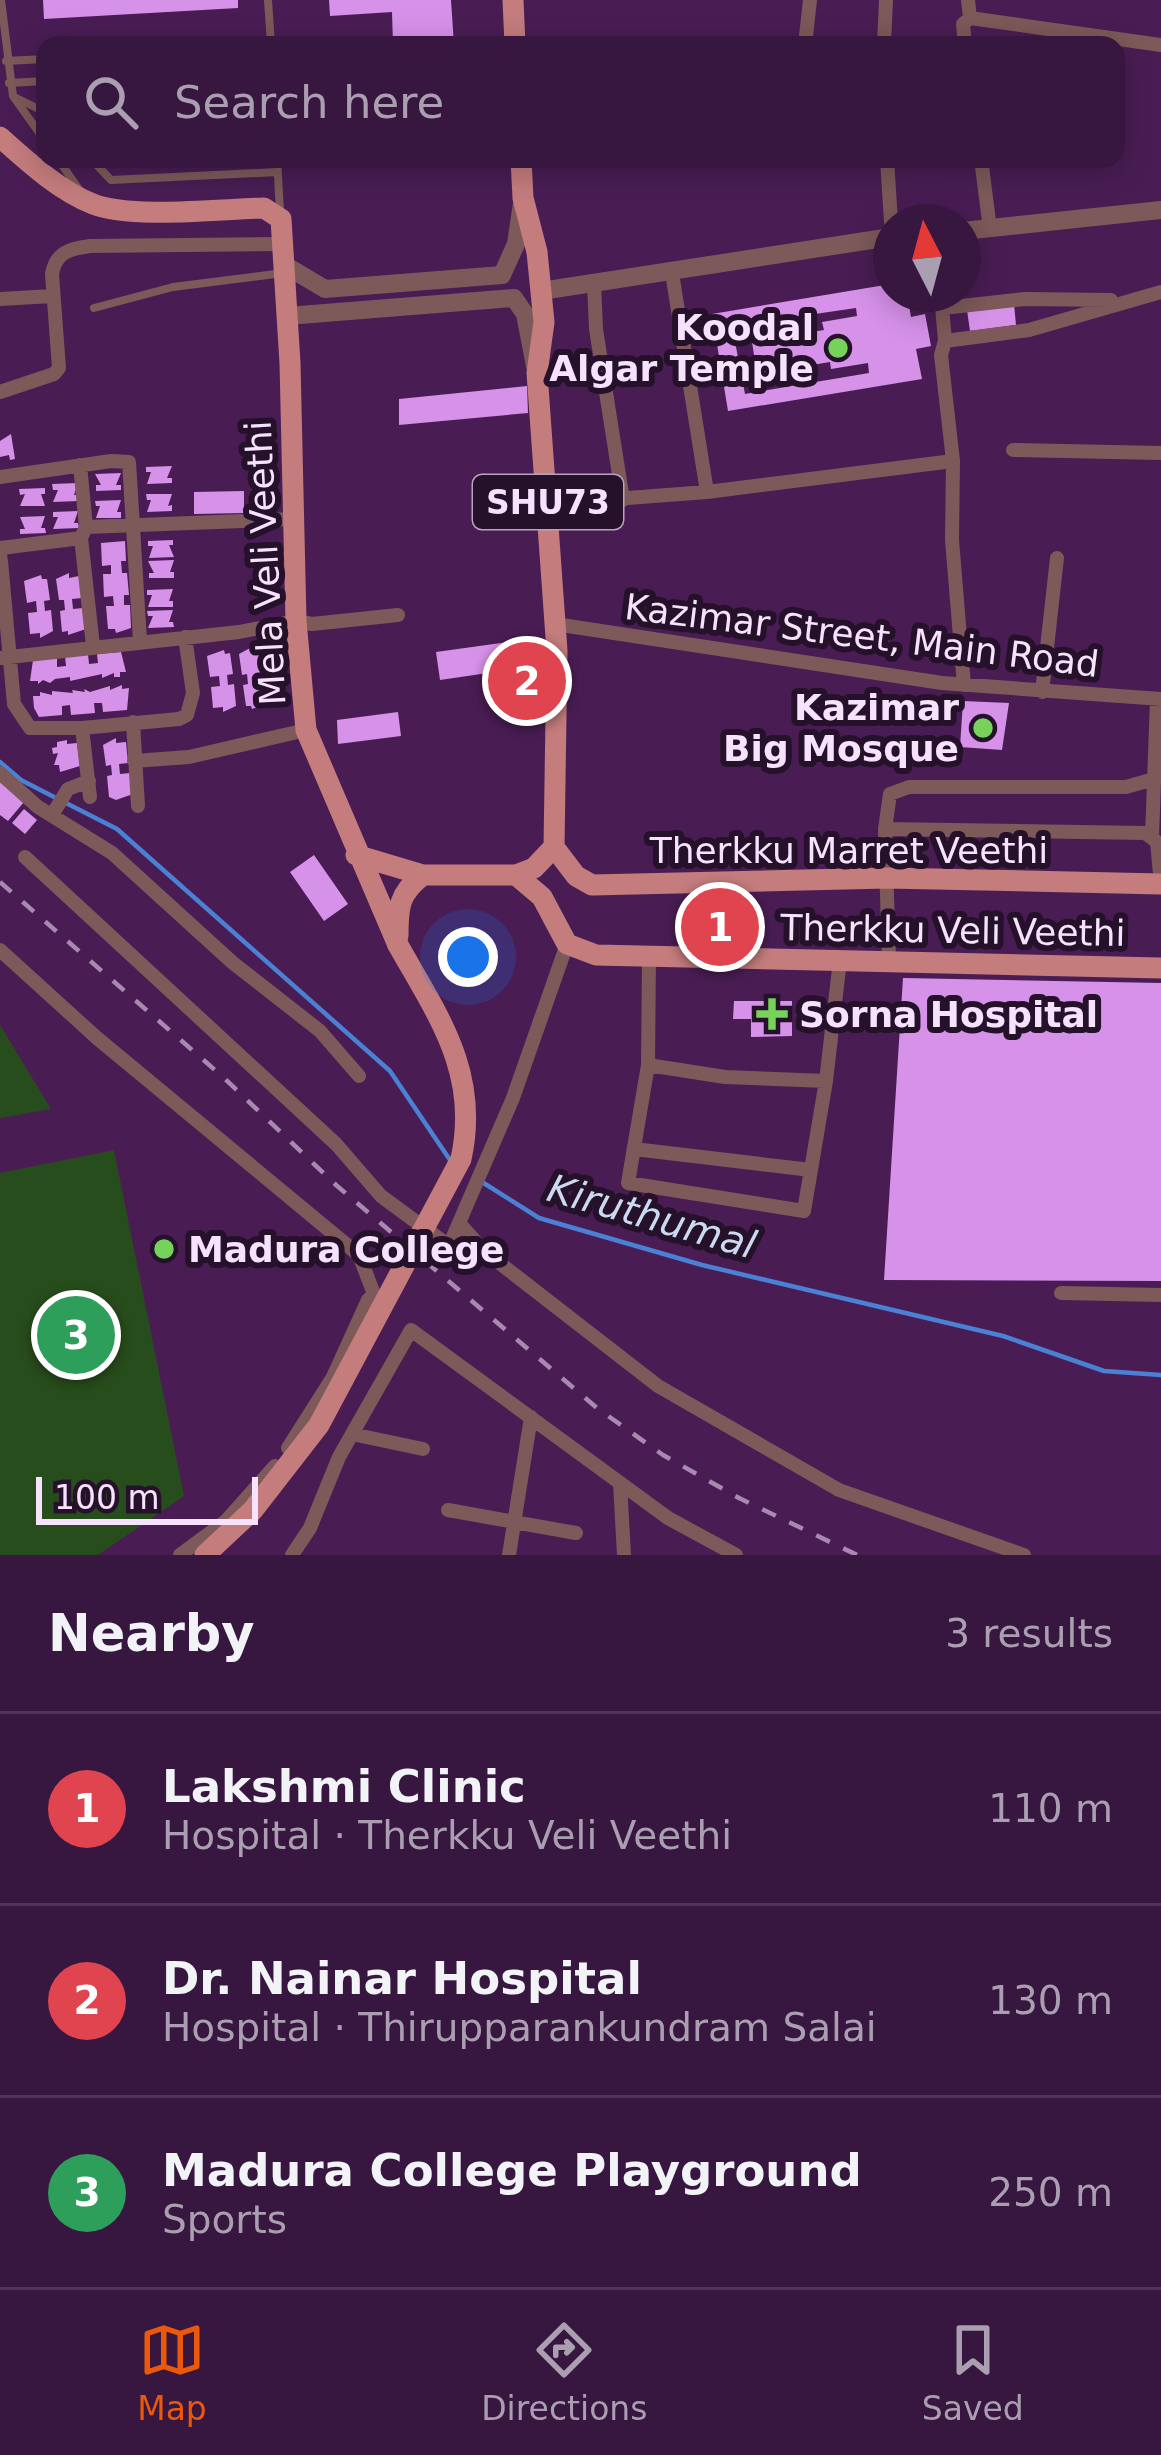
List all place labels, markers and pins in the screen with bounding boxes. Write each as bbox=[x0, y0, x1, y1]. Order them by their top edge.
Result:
place label: Koodal Algar Temple bbox=[549, 307, 814, 389]
marker: Koodal Algar Temple bbox=[825, 335, 851, 361]
pin: 2 bbox=[488, 636, 566, 726]
place label: Kazimar Big Mosque bbox=[723, 687, 959, 769]
marker: Kazimar Big Mosque bbox=[970, 715, 996, 741]
pin: 1 bbox=[681, 882, 759, 972]
place label: Sorna Hospital bbox=[799, 994, 1098, 1035]
marker: Sorna Hospital bbox=[756, 998, 788, 1030]
place label: Madura College bbox=[188, 1229, 505, 1270]
marker: Madura College bbox=[151, 1236, 177, 1262]
pin: 3 bbox=[37, 1290, 115, 1380]

